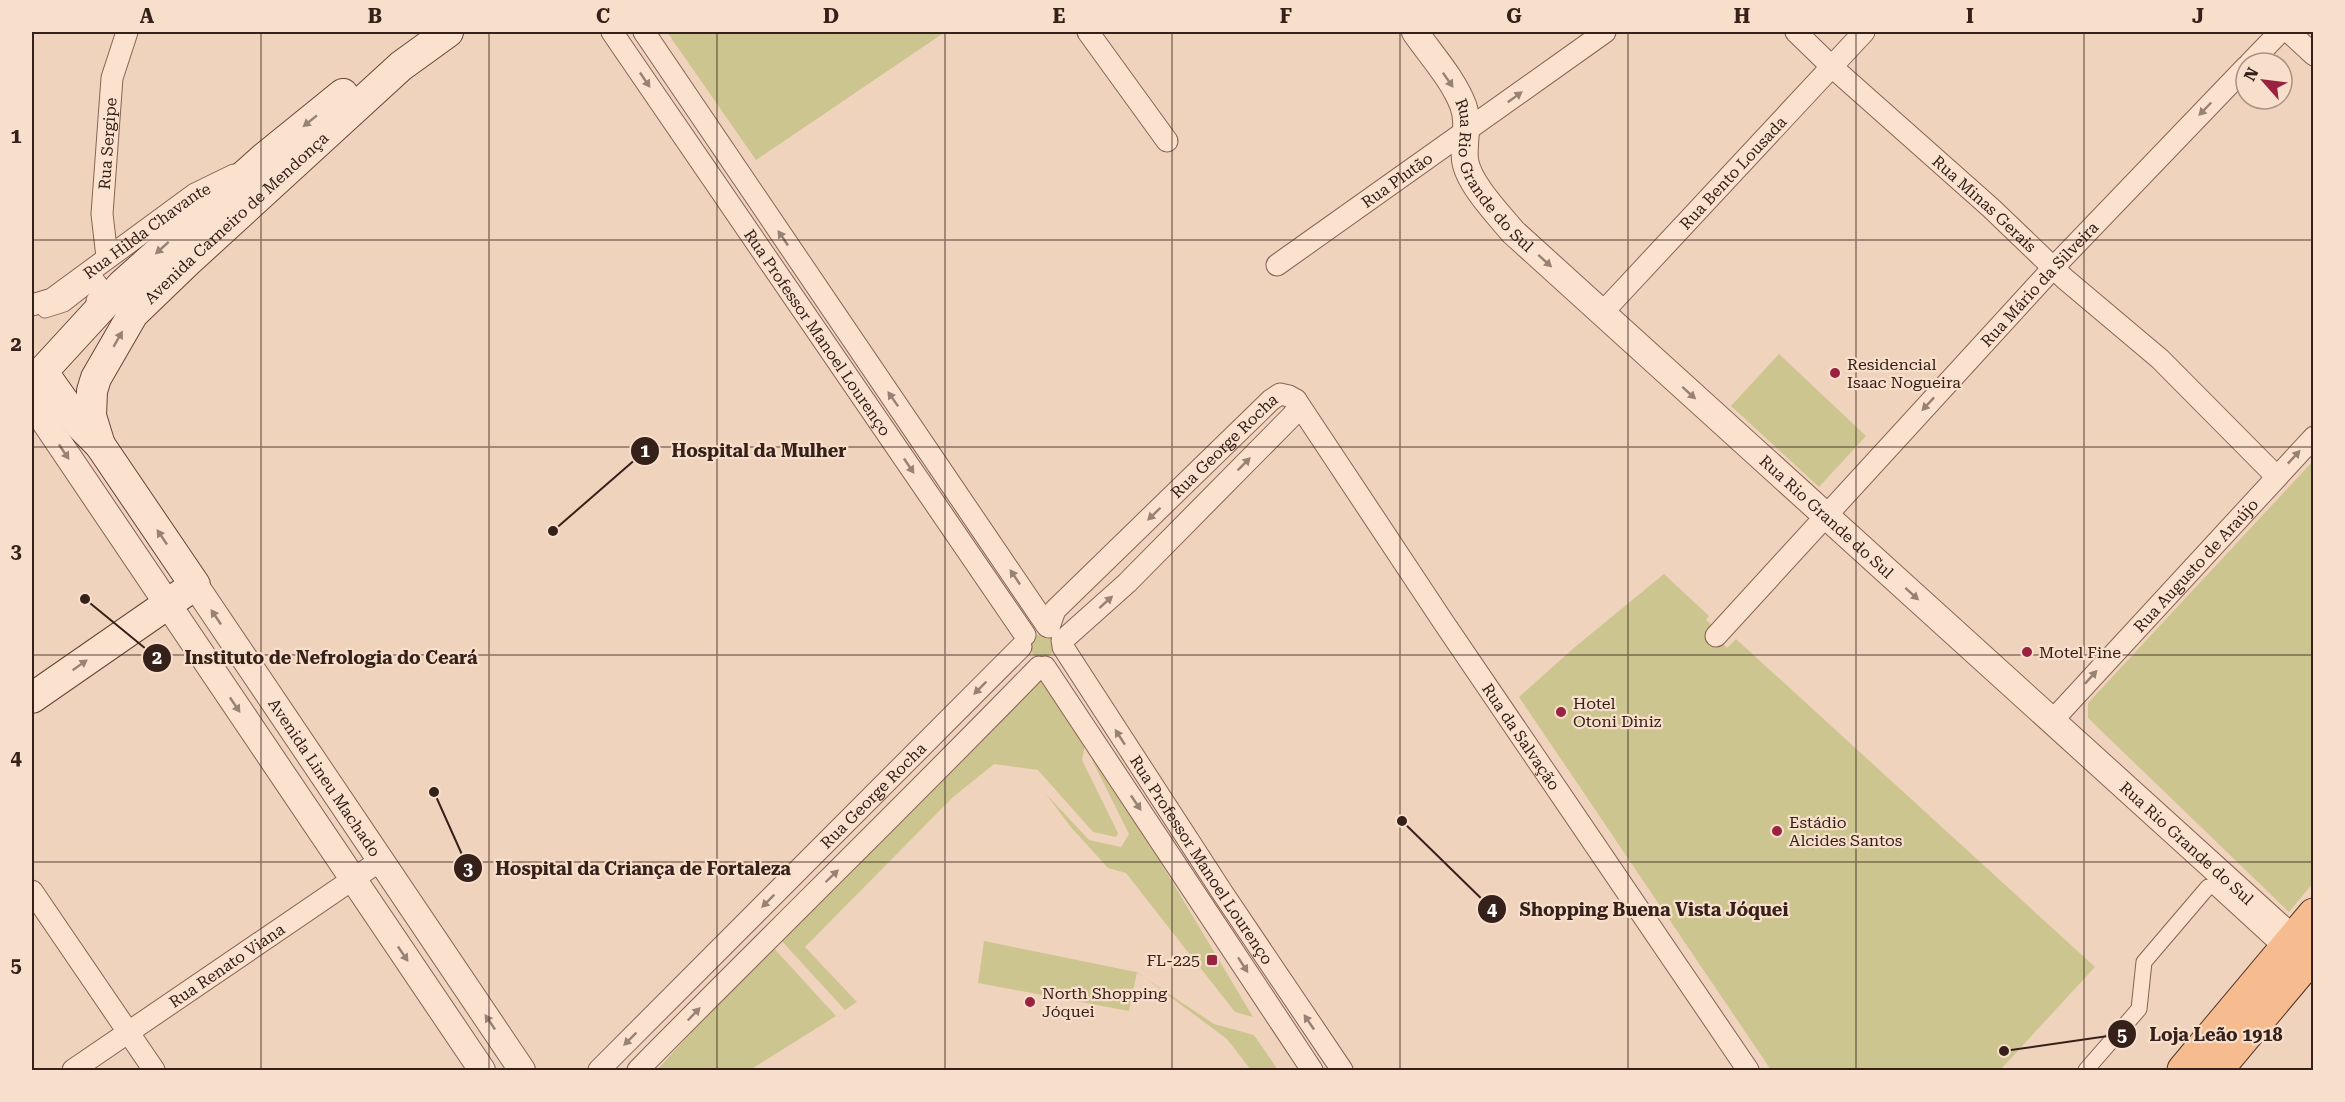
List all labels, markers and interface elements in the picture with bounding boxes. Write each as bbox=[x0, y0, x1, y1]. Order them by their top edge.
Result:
text: A bbox=[140, 4, 155, 28]
text: B bbox=[368, 4, 382, 28]
text: C bbox=[596, 4, 610, 28]
text: D bbox=[823, 4, 839, 28]
text: E bbox=[1053, 4, 1066, 28]
text: F bbox=[1280, 4, 1292, 28]
text: G bbox=[1506, 4, 1522, 28]
text: H bbox=[1734, 4, 1750, 28]
text: I bbox=[1966, 4, 1974, 28]
text: J bbox=[2192, 4, 2204, 28]
north arrow bbox=[2234, 51, 2294, 111]
text: N bbox=[2240, 64, 2262, 84]
one-way arrow bbox=[639, 71, 651, 87]
one-way arrow bbox=[1442, 71, 1454, 87]
one-way arrow bbox=[1506, 91, 1522, 103]
street label: Rua Rio Grande do Sul bbox=[1452, 95, 1538, 255]
street label: Rua Sergipe bbox=[94, 97, 120, 190]
one-way arrow bbox=[2199, 102, 2213, 116]
street label: Rua Bento Lousada bbox=[1676, 112, 1791, 233]
one-way arrow bbox=[302, 115, 318, 128]
text: 1 bbox=[10, 124, 22, 148]
street label: Avenida Carneiro de Mendonça bbox=[140, 128, 332, 307]
street label: Rua Plutão bbox=[1358, 148, 1436, 212]
street label: Rua Minas Gerais bbox=[1929, 151, 2041, 256]
street label: Rua Hilda Chavante bbox=[79, 178, 214, 283]
street label: Rua Mário da Silveira bbox=[1976, 217, 2102, 350]
street label: Rua Professor Manoel Lourenço bbox=[740, 225, 895, 439]
one-way arrow bbox=[778, 230, 789, 246]
one-way arrow bbox=[155, 241, 170, 254]
one-way arrow bbox=[1537, 254, 1552, 267]
one-way arrow bbox=[113, 330, 123, 347]
text: 2 bbox=[10, 332, 22, 356]
place label: Residencial Isaac Nogueira bbox=[1847, 355, 1961, 392]
marker: Residencial Isaac Nogueira bbox=[1828, 366, 1842, 380]
one-way arrow bbox=[1682, 386, 1697, 400]
street label: Rua George Rocha bbox=[1167, 389, 1281, 502]
one-way arrow bbox=[888, 391, 899, 407]
one-way arrow bbox=[1922, 396, 1935, 411]
callout: Hospital da Mulher bbox=[630, 433, 859, 469]
text: 1 bbox=[640, 440, 650, 461]
text: Hospital da Mulher bbox=[672, 440, 846, 461]
one-way arrow bbox=[58, 443, 70, 459]
one-way arrow bbox=[2287, 450, 2301, 464]
street label: Rua Rio Grande do Sul bbox=[1756, 451, 1898, 582]
one-way arrow bbox=[903, 458, 914, 474]
one-way arrow bbox=[1236, 458, 1250, 472]
street label: Rua Augusto de Araújo bbox=[2129, 494, 2262, 636]
one-way arrow bbox=[1146, 507, 1161, 521]
one-way arrow bbox=[157, 529, 168, 545]
text: 3 bbox=[10, 539, 22, 563]
one-way arrow bbox=[1009, 569, 1020, 586]
one-way arrow bbox=[1904, 587, 1919, 600]
one-way arrow bbox=[1098, 595, 1113, 609]
one-way arrow bbox=[210, 609, 222, 625]
callout: Instituto de Nefrologia do Ceará bbox=[142, 640, 489, 676]
place label: Motel Fine bbox=[2039, 643, 2121, 662]
marker: Motel Fine bbox=[2020, 645, 2034, 659]
text: 2 bbox=[152, 647, 162, 668]
text: Instituto de Nefrologia do Ceará bbox=[184, 647, 478, 668]
one-way arrow bbox=[71, 659, 87, 671]
one-way arrow bbox=[2084, 670, 2098, 685]
street label: Rua da Salvação bbox=[1478, 680, 1564, 794]
one-way arrow bbox=[973, 681, 987, 695]
place label: Hotel Otoni Diniz bbox=[1573, 694, 1662, 731]
street label: Avenida Lineu Machado bbox=[265, 695, 385, 860]
one-way arrow bbox=[230, 697, 241, 713]
marker: Hotel Otoni Diniz bbox=[1554, 705, 1568, 719]
one-way arrow bbox=[1115, 729, 1126, 745]
street label: Rua George Rocha bbox=[816, 738, 930, 852]
text: 4 bbox=[10, 746, 22, 770]
street label: Rua Professor Manoel Lourenço bbox=[1126, 752, 1278, 968]
street label: Rua Rio Grande do Sul bbox=[2116, 778, 2258, 908]
one-way arrow bbox=[1130, 795, 1141, 811]
place label: Estádio Alcides Santos bbox=[1789, 813, 1903, 850]
marker: Estádio Alcides Santos bbox=[1770, 824, 1784, 838]
callout: Hospital da Criança de Fortaleza bbox=[453, 850, 803, 886]
text: 3 bbox=[463, 858, 473, 879]
text: Hospital da Criança de Fortaleza bbox=[495, 858, 791, 879]
one-way arrow bbox=[824, 869, 838, 883]
callout: Shopping Buena Vista Jóquei bbox=[1477, 891, 1800, 927]
one-way arrow bbox=[761, 893, 775, 908]
text: 4 bbox=[1487, 899, 1497, 920]
text: Shopping Buena Vista Jóquei bbox=[1520, 899, 1788, 920]
street label: Rua Renato Viana bbox=[165, 919, 288, 1011]
one-way arrow bbox=[397, 945, 409, 961]
place label: FL-225 bbox=[1146, 951, 1200, 970]
text: 5 bbox=[10, 953, 22, 977]
marker: FL-225 bbox=[1205, 953, 1219, 967]
one-way arrow bbox=[1238, 957, 1249, 974]
place label: North Shopping Jóquei bbox=[1042, 984, 1168, 1021]
marker: North Shopping Jóquei bbox=[1023, 995, 1037, 1009]
one-way arrow bbox=[686, 1007, 700, 1021]
one-way arrow bbox=[484, 1014, 495, 1030]
one-way arrow bbox=[1303, 1015, 1315, 1031]
callout: Loja Leão 1918 bbox=[2107, 1016, 2294, 1052]
text: 5 bbox=[2117, 1024, 2127, 1045]
text: Loja Leão 1918 bbox=[2149, 1024, 2283, 1045]
one-way arrow bbox=[624, 1031, 638, 1045]

